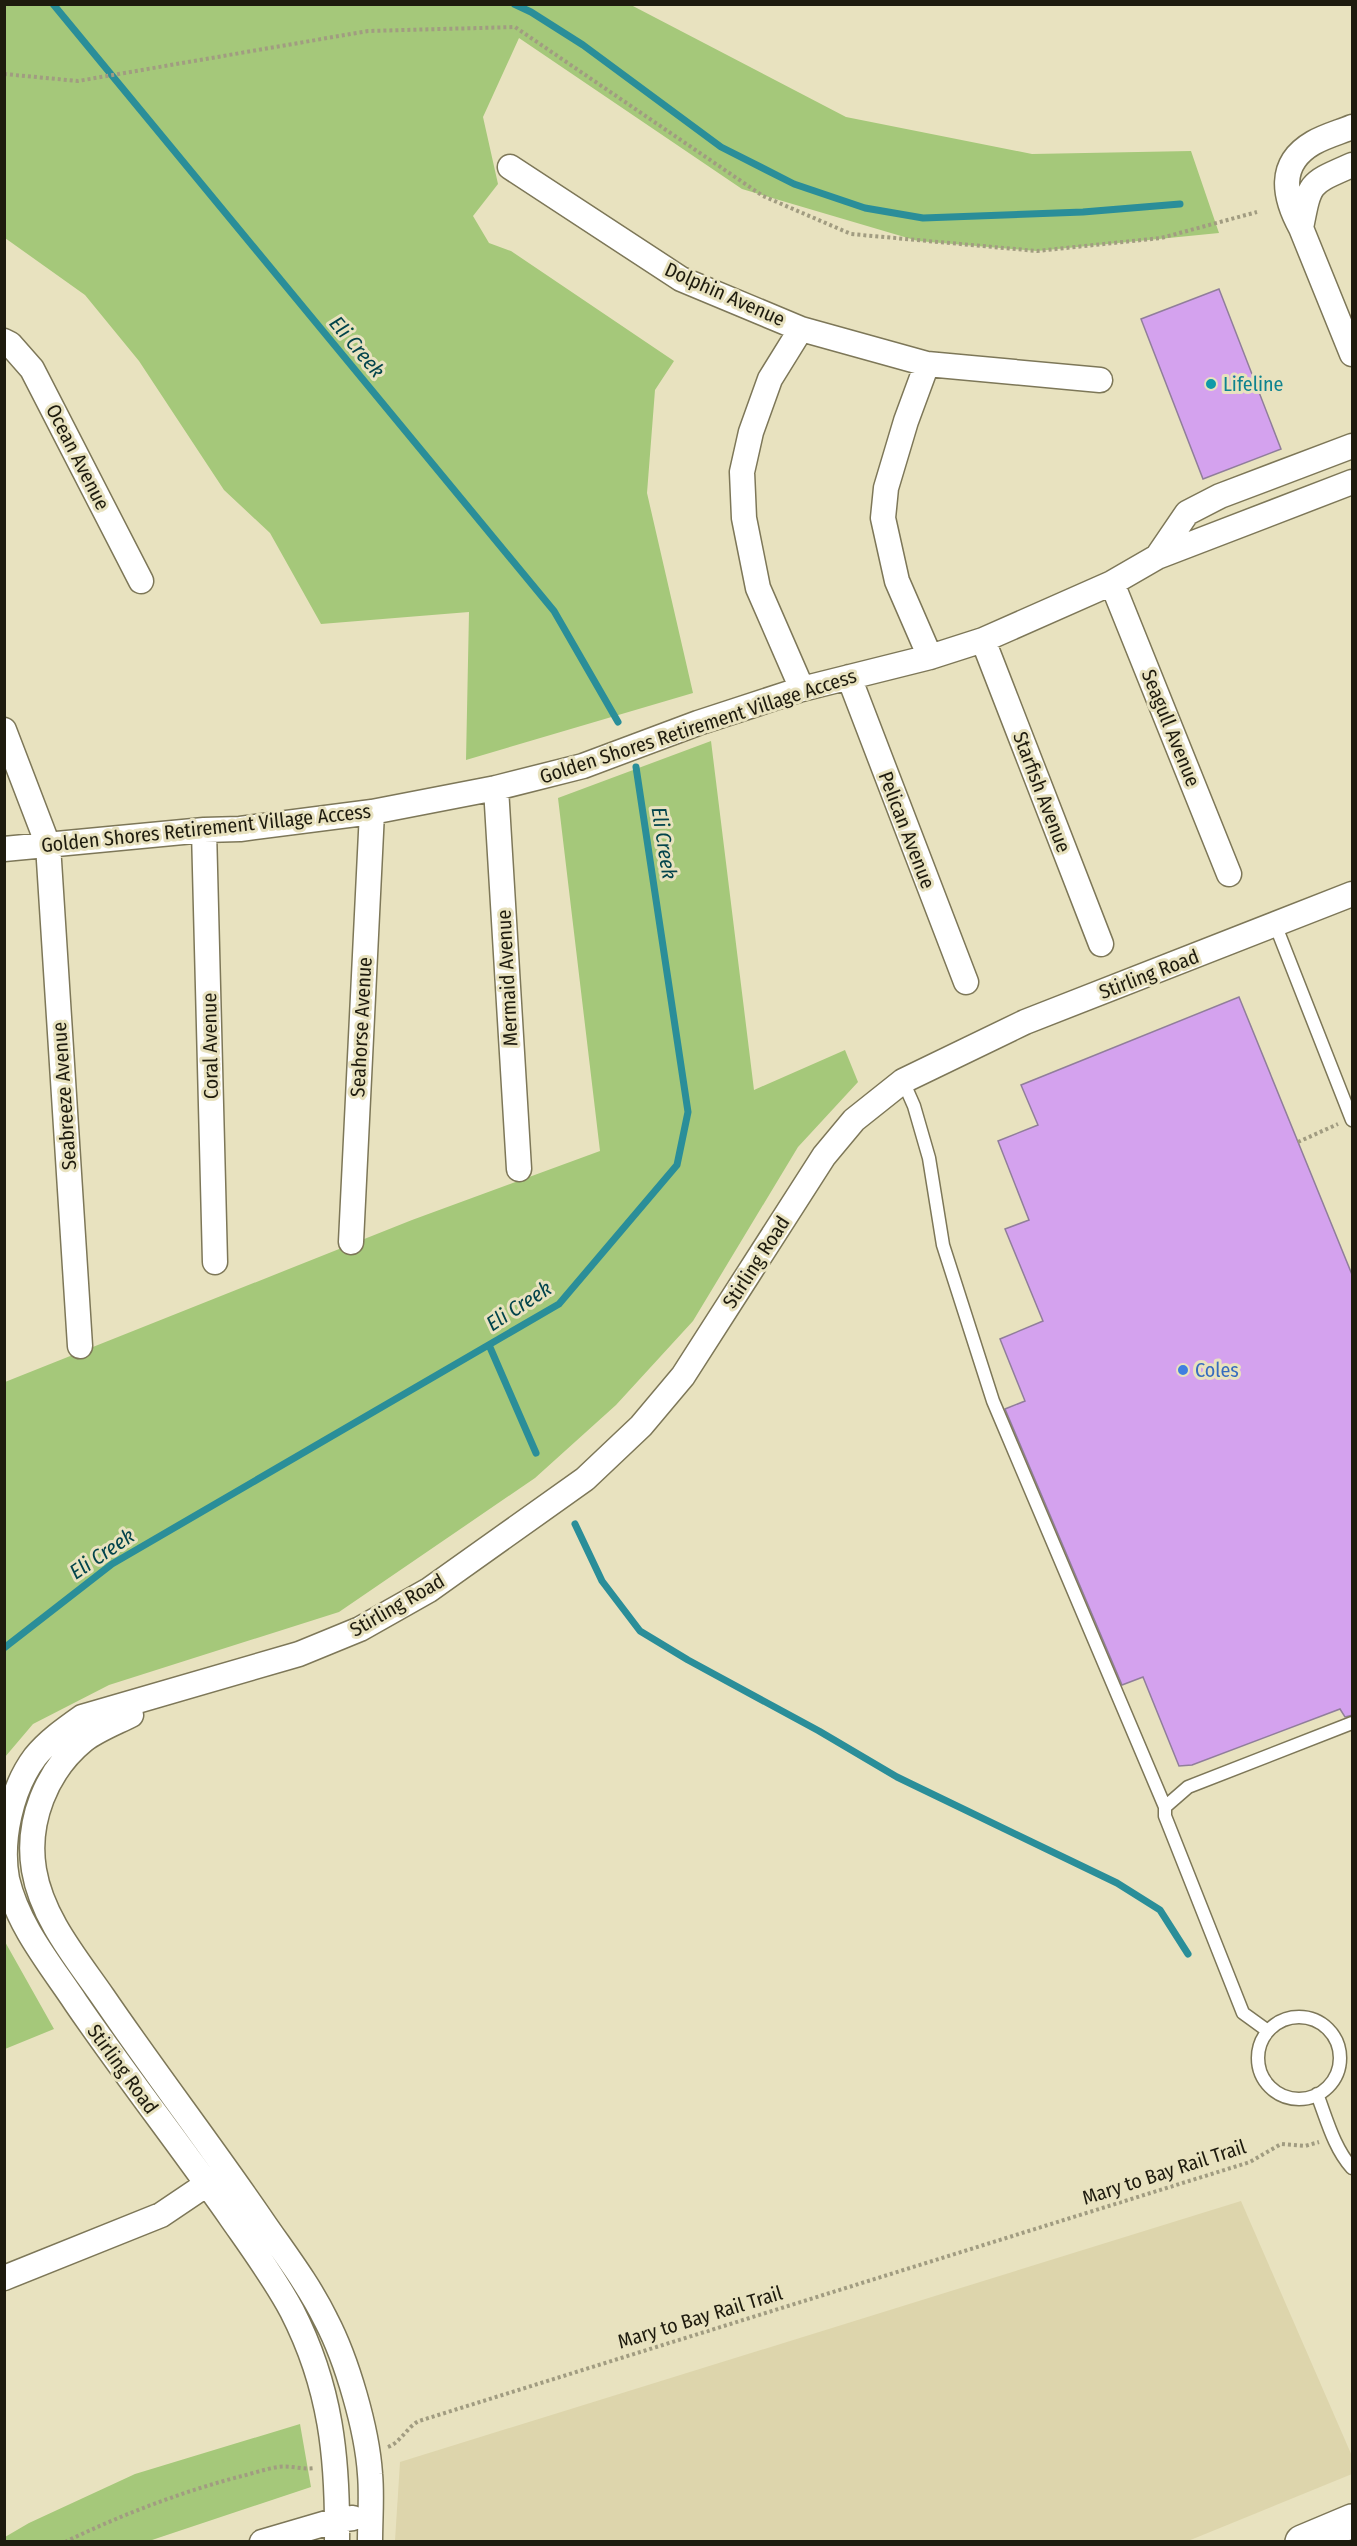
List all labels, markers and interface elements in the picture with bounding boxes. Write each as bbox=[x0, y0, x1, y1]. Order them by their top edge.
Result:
street label: Dolphin Avenue bbox=[661, 257, 789, 331]
water label: Eli Creek bbox=[324, 311, 390, 383]
place label: Lifeline bbox=[1223, 372, 1283, 396]
marker: Lifeline bbox=[1204, 377, 1218, 391]
street label: Ocean Avenue bbox=[41, 400, 115, 514]
street label: Golden Shores Retirement Village Access bbox=[537, 663, 859, 789]
street label: Seagull Avenue bbox=[1137, 666, 1205, 790]
street label: Starfish Avenue bbox=[1008, 728, 1076, 856]
street label: Pelican Avenue bbox=[874, 768, 940, 892]
street label: Golden Shores Retirement Village Access bbox=[40, 799, 372, 857]
water label: Eli Creek bbox=[645, 805, 683, 881]
street label: Mermaid Avenue bbox=[491, 909, 523, 1047]
street label: Stirling Road bbox=[1096, 944, 1202, 1004]
street label: Seahorse Avenue bbox=[345, 956, 377, 1098]
street label: Coral Avenue bbox=[197, 993, 223, 1099]
street label: Seabreeze Avenue bbox=[47, 1021, 81, 1171]
street label: Stirling Road bbox=[717, 1211, 795, 1313]
water label: Eli Creek bbox=[481, 1275, 557, 1337]
place label: Coles bbox=[1195, 1358, 1239, 1382]
marker: Coles bbox=[1176, 1363, 1190, 1377]
water label: Eli Creek bbox=[65, 1523, 139, 1585]
street label: Stirling Road bbox=[346, 1568, 448, 1642]
street label: Stirling Road bbox=[82, 2020, 164, 2118]
street label: Mary to Bay Rail Trail bbox=[1079, 2134, 1249, 2210]
street label: Mary to Bay Rail Trail bbox=[615, 2281, 785, 2353]

